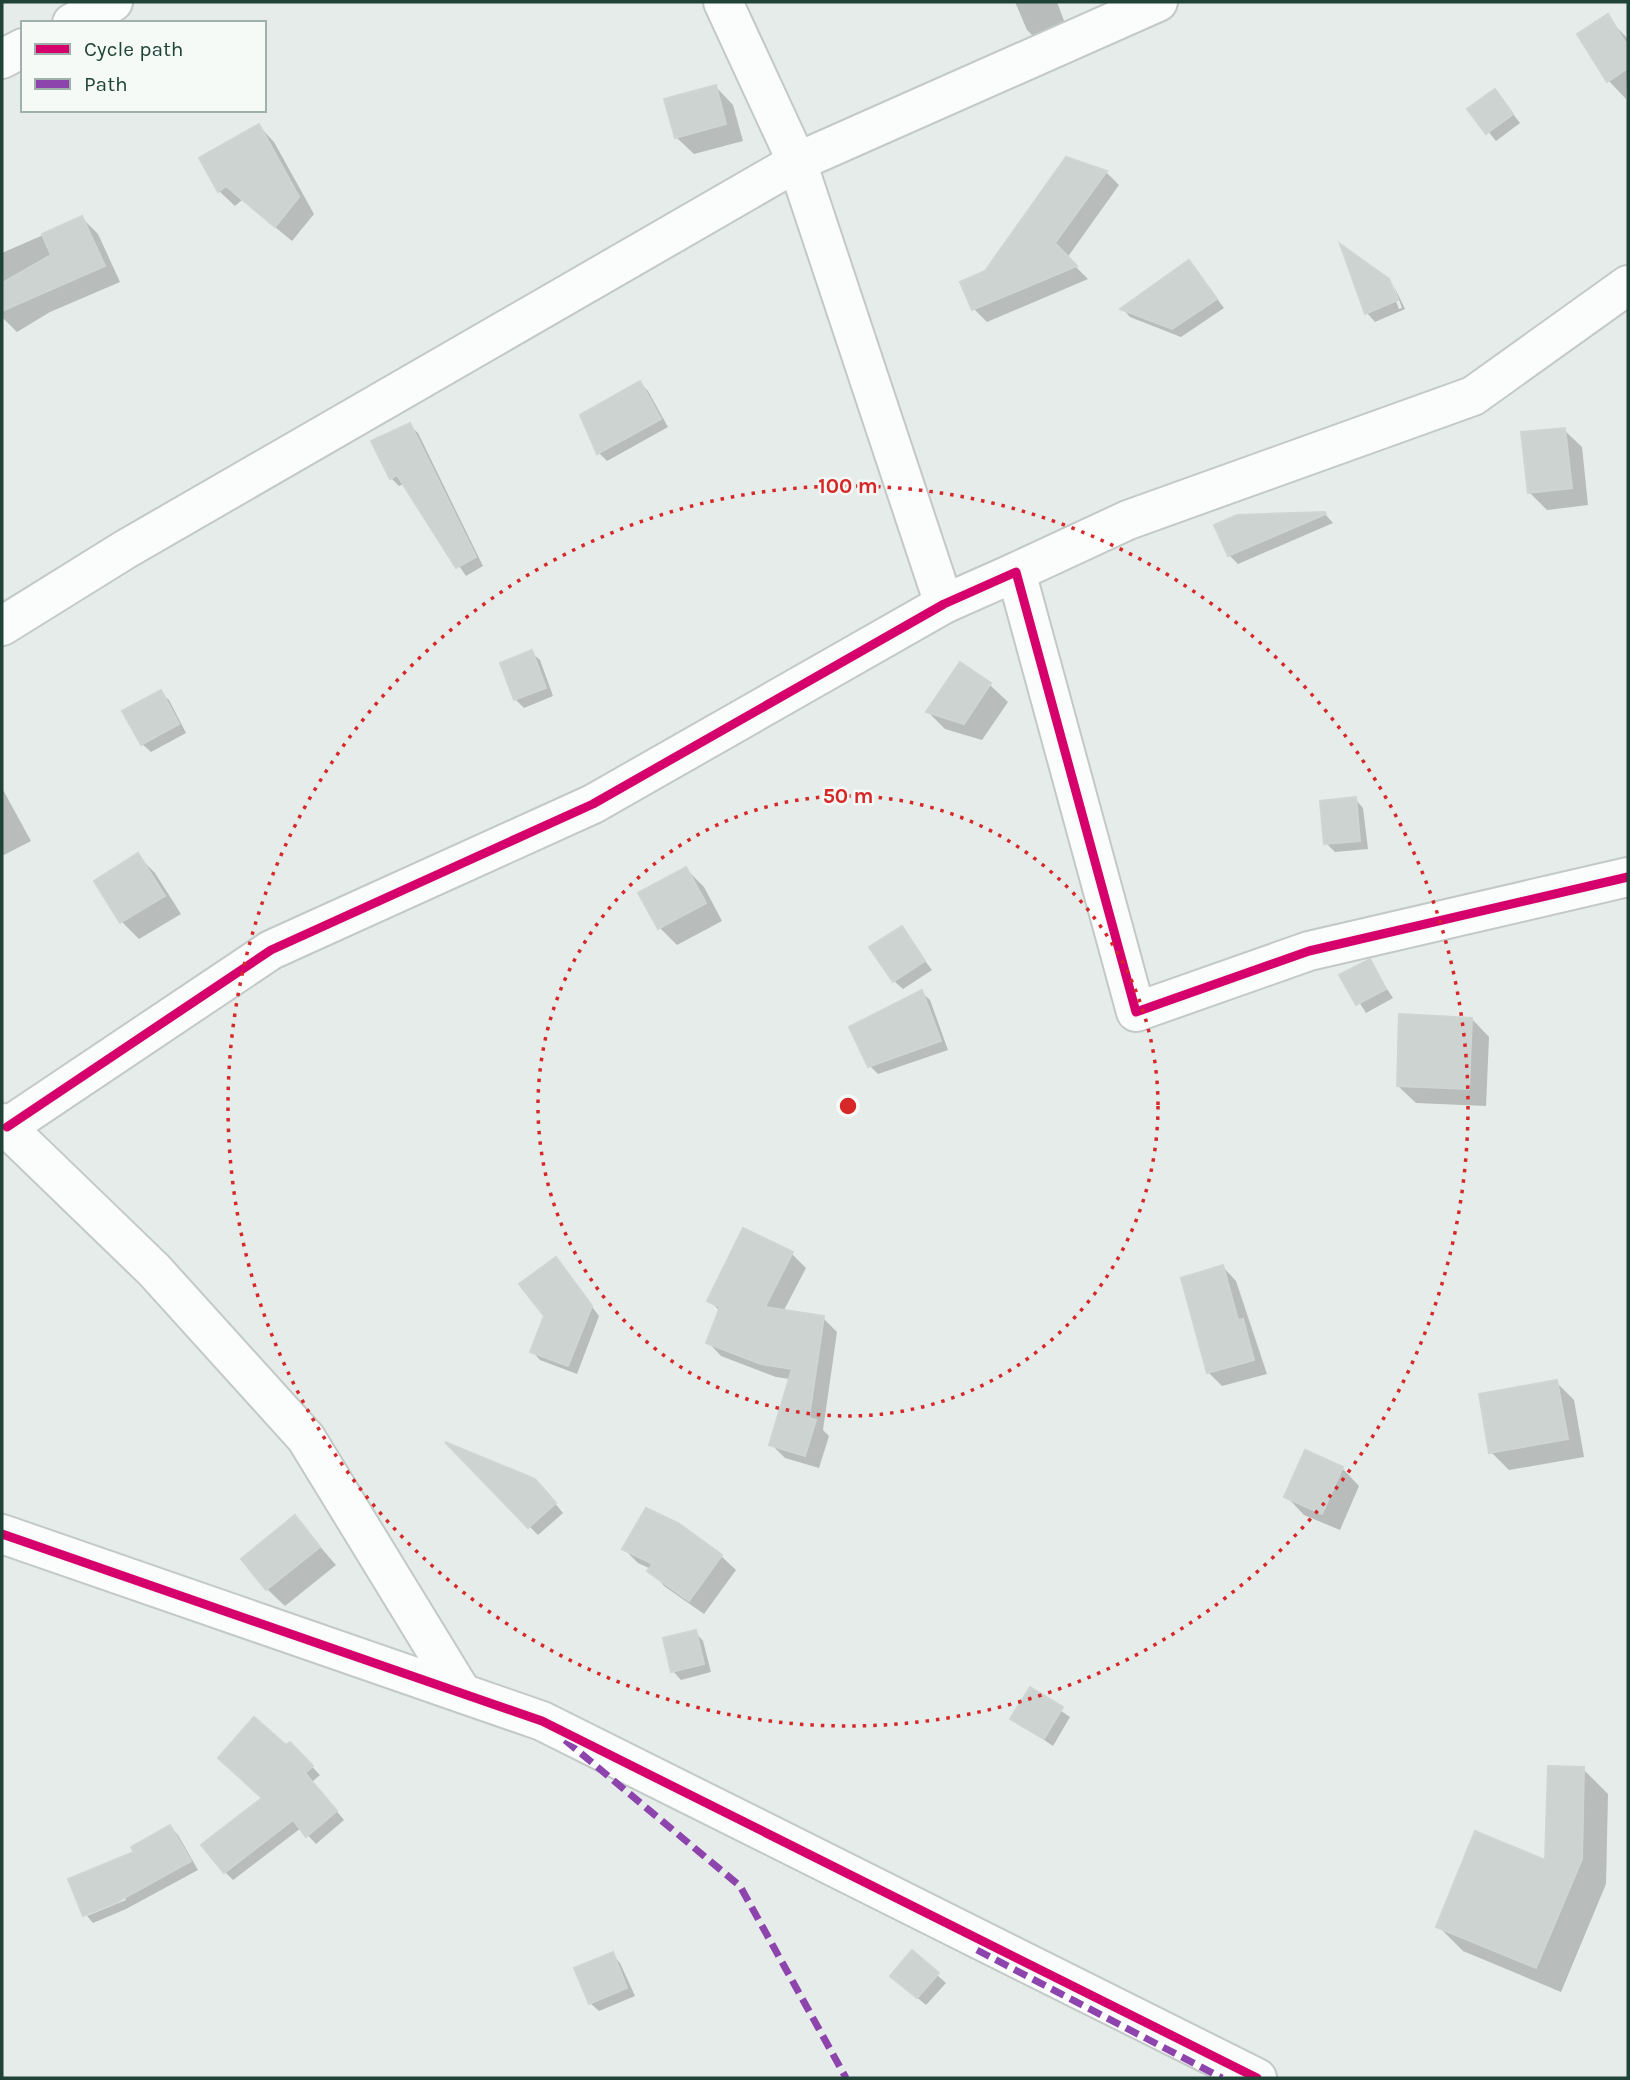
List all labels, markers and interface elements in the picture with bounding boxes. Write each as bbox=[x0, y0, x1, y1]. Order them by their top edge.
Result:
legend bbox=[21, 21, 266, 112]
text: Cycle path bbox=[84, 37, 184, 61]
text: Path bbox=[84, 72, 128, 96]
text: 100 m bbox=[818, 474, 878, 498]
text: 50 m bbox=[823, 784, 873, 808]
centre of rings bbox=[836, 1094, 860, 1118]

